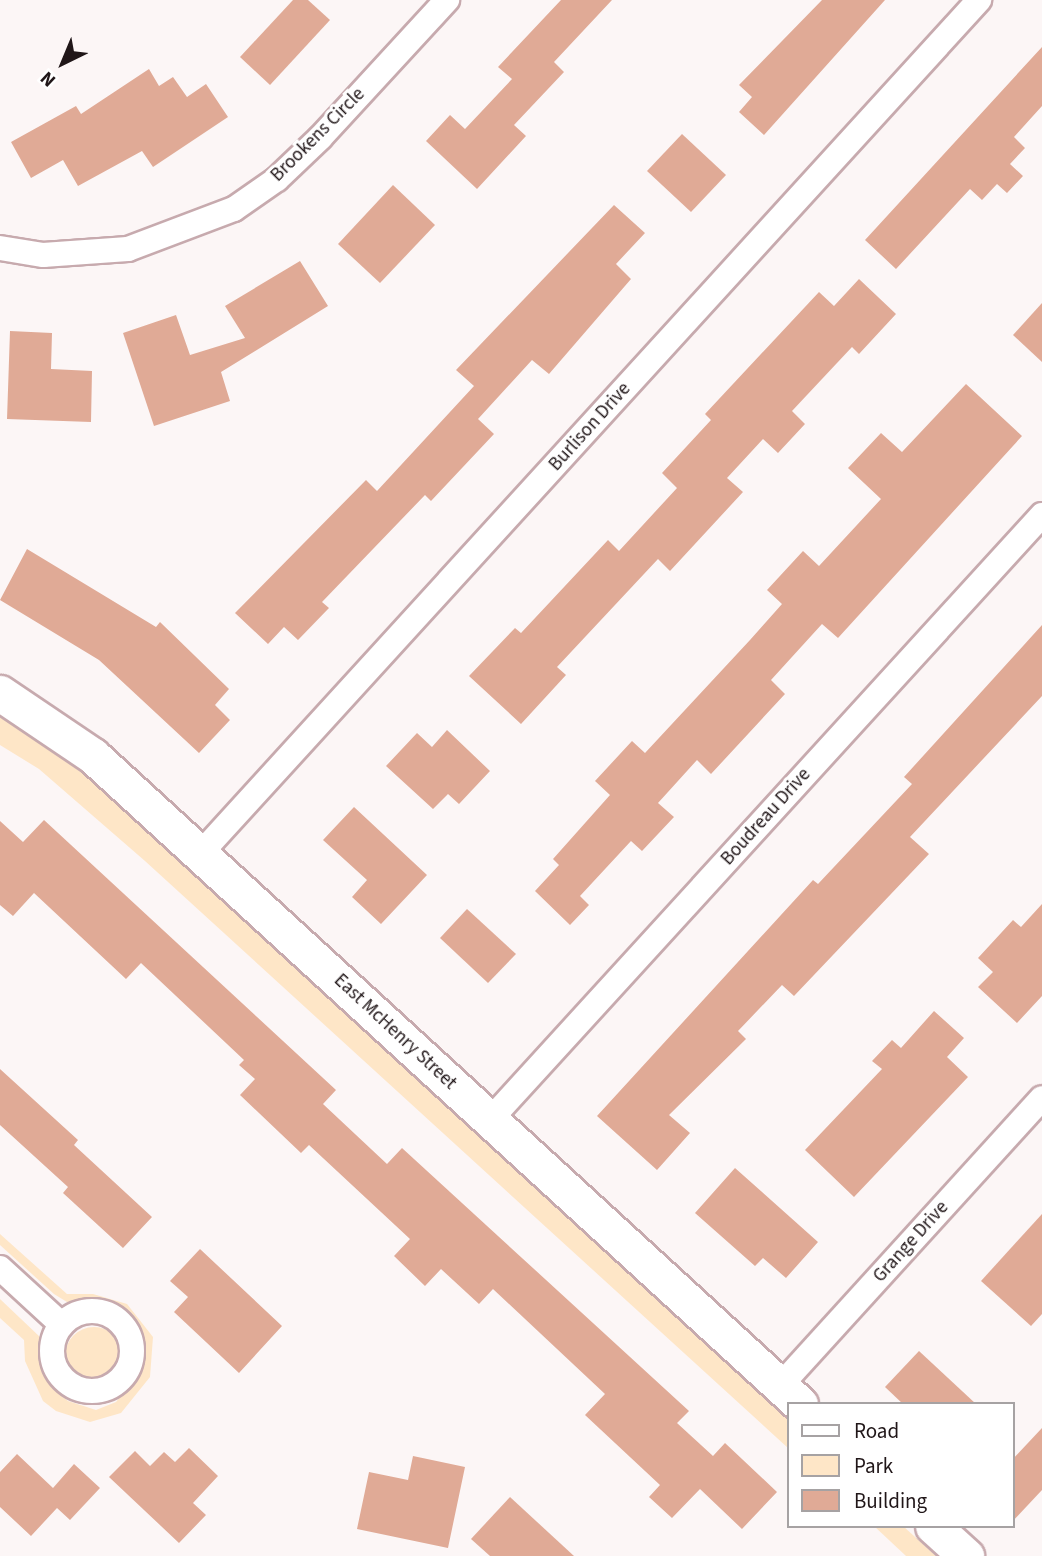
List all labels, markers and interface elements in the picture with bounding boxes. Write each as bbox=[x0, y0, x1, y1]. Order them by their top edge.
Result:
north arrow bbox=[28, 28, 98, 98]
text: N bbox=[35, 65, 62, 93]
street label: Brookens Circle bbox=[266, 83, 370, 187]
street label: Burlison Drive bbox=[544, 378, 636, 476]
street label: Boudreau Drive bbox=[716, 764, 816, 870]
street label: East McHenry Street bbox=[329, 969, 461, 1095]
street label: Grange Drive bbox=[869, 1197, 953, 1287]
legend bbox=[786, 1402, 1014, 1528]
text: Road bbox=[854, 1416, 899, 1446]
text: Park bbox=[854, 1451, 893, 1481]
text: Building bbox=[854, 1486, 927, 1516]

